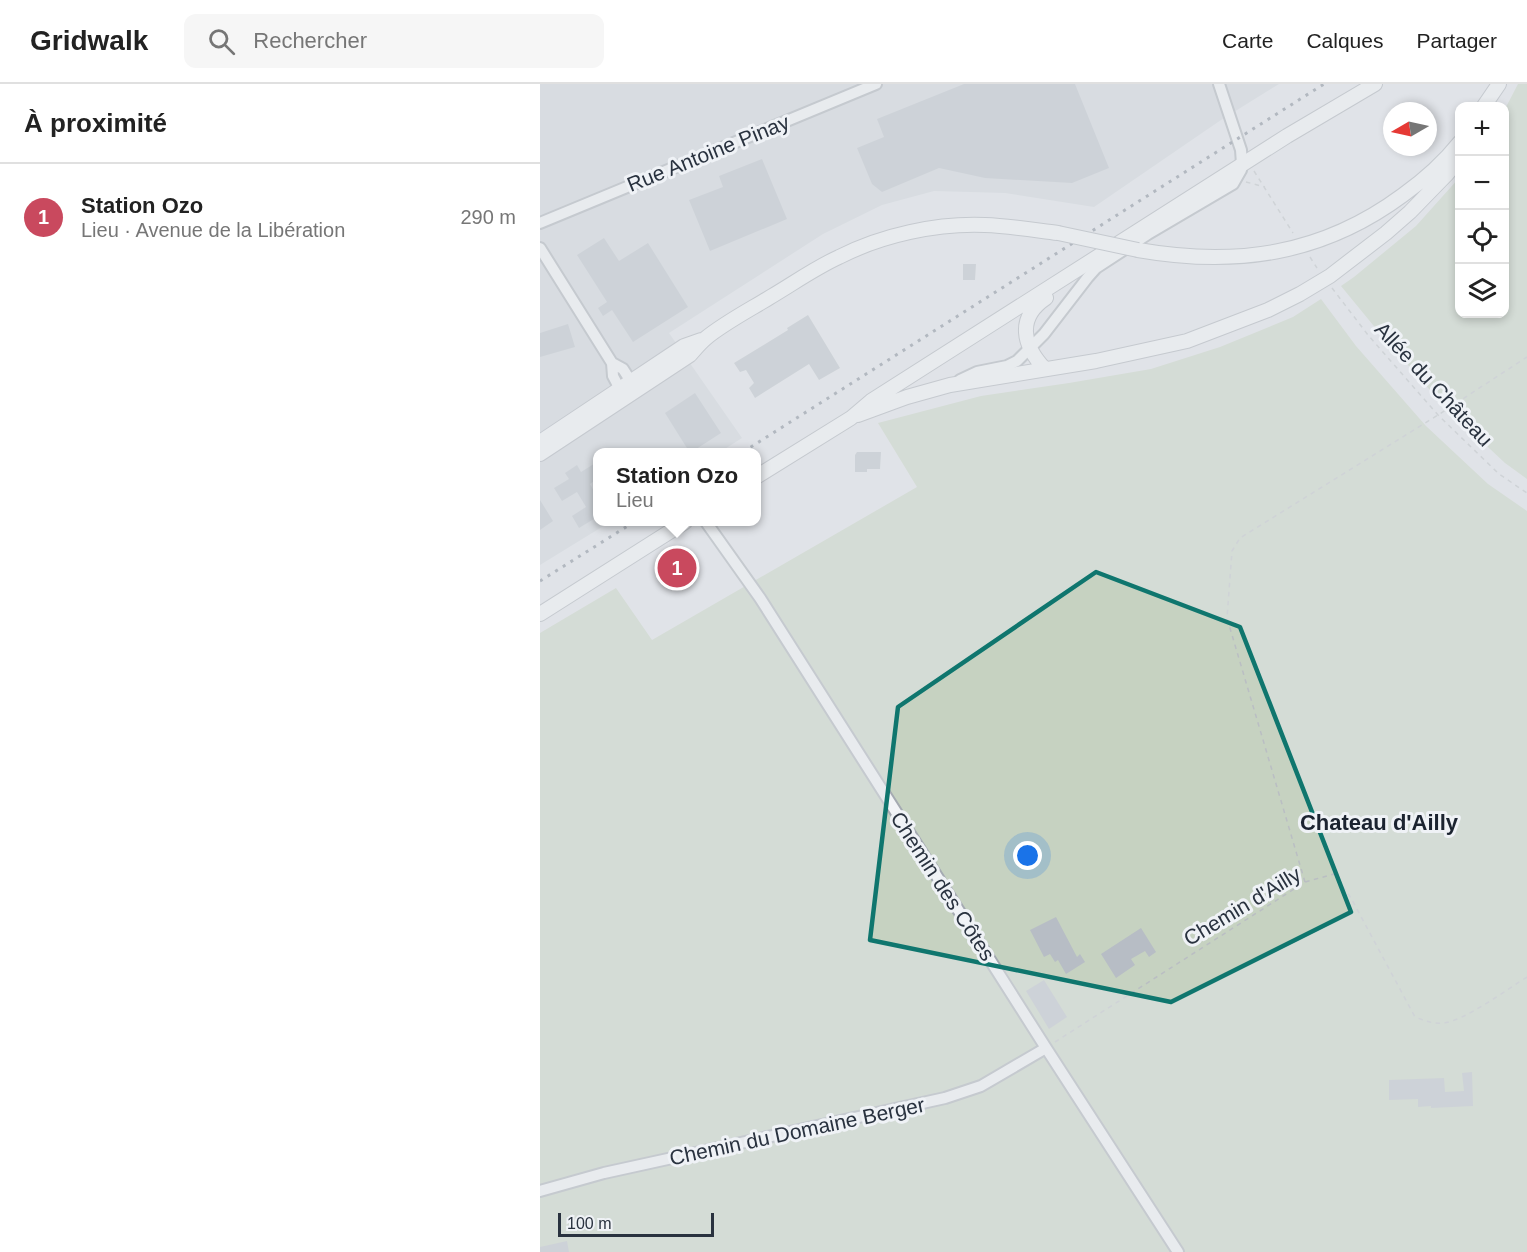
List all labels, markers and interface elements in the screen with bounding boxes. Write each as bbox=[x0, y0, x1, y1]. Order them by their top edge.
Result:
search box bbox=[184, 14, 604, 68]
text: Gridwalk bbox=[30, 25, 148, 56]
icon: search bbox=[205, 25, 238, 58]
text: Rechercher bbox=[253, 28, 367, 53]
text: Carte bbox=[1222, 29, 1273, 52]
text: Calques bbox=[1306, 29, 1383, 52]
text: Partager bbox=[1416, 29, 1497, 52]
north arrow bbox=[1383, 102, 1437, 156]
map controls bbox=[1455, 102, 1509, 318]
button: + bbox=[1455, 102, 1509, 156]
text: À proximité bbox=[24, 108, 167, 138]
street label: Rue Antoine Pinay bbox=[624, 110, 793, 196]
button: − bbox=[1455, 156, 1509, 210]
text: Station Ozo bbox=[81, 193, 203, 218]
text: 1 bbox=[38, 206, 49, 228]
text: 290 m bbox=[460, 206, 516, 228]
button: locate bbox=[1455, 210, 1509, 264]
text: Lieu · Avenue de la Libération bbox=[81, 219, 345, 241]
button: layers bbox=[1455, 264, 1509, 318]
street label: Allée du Château bbox=[1371, 317, 1497, 451]
popup bbox=[593, 448, 761, 526]
text: Station Ozo bbox=[616, 463, 738, 488]
text: Lieu bbox=[616, 489, 654, 511]
pin: 1 bbox=[658, 546, 696, 590]
street label: Chemin des Côtes bbox=[886, 807, 1000, 965]
district label: Chateau d'Ailly bbox=[1300, 810, 1459, 835]
your location bbox=[1013, 841, 1042, 870]
street label: Chemin d'Ailly bbox=[1179, 862, 1305, 950]
street label: Chemin du Domaine Berger bbox=[667, 1093, 927, 1169]
scale bar bbox=[558, 1210, 714, 1238]
text: 100 m bbox=[567, 1215, 611, 1232]

